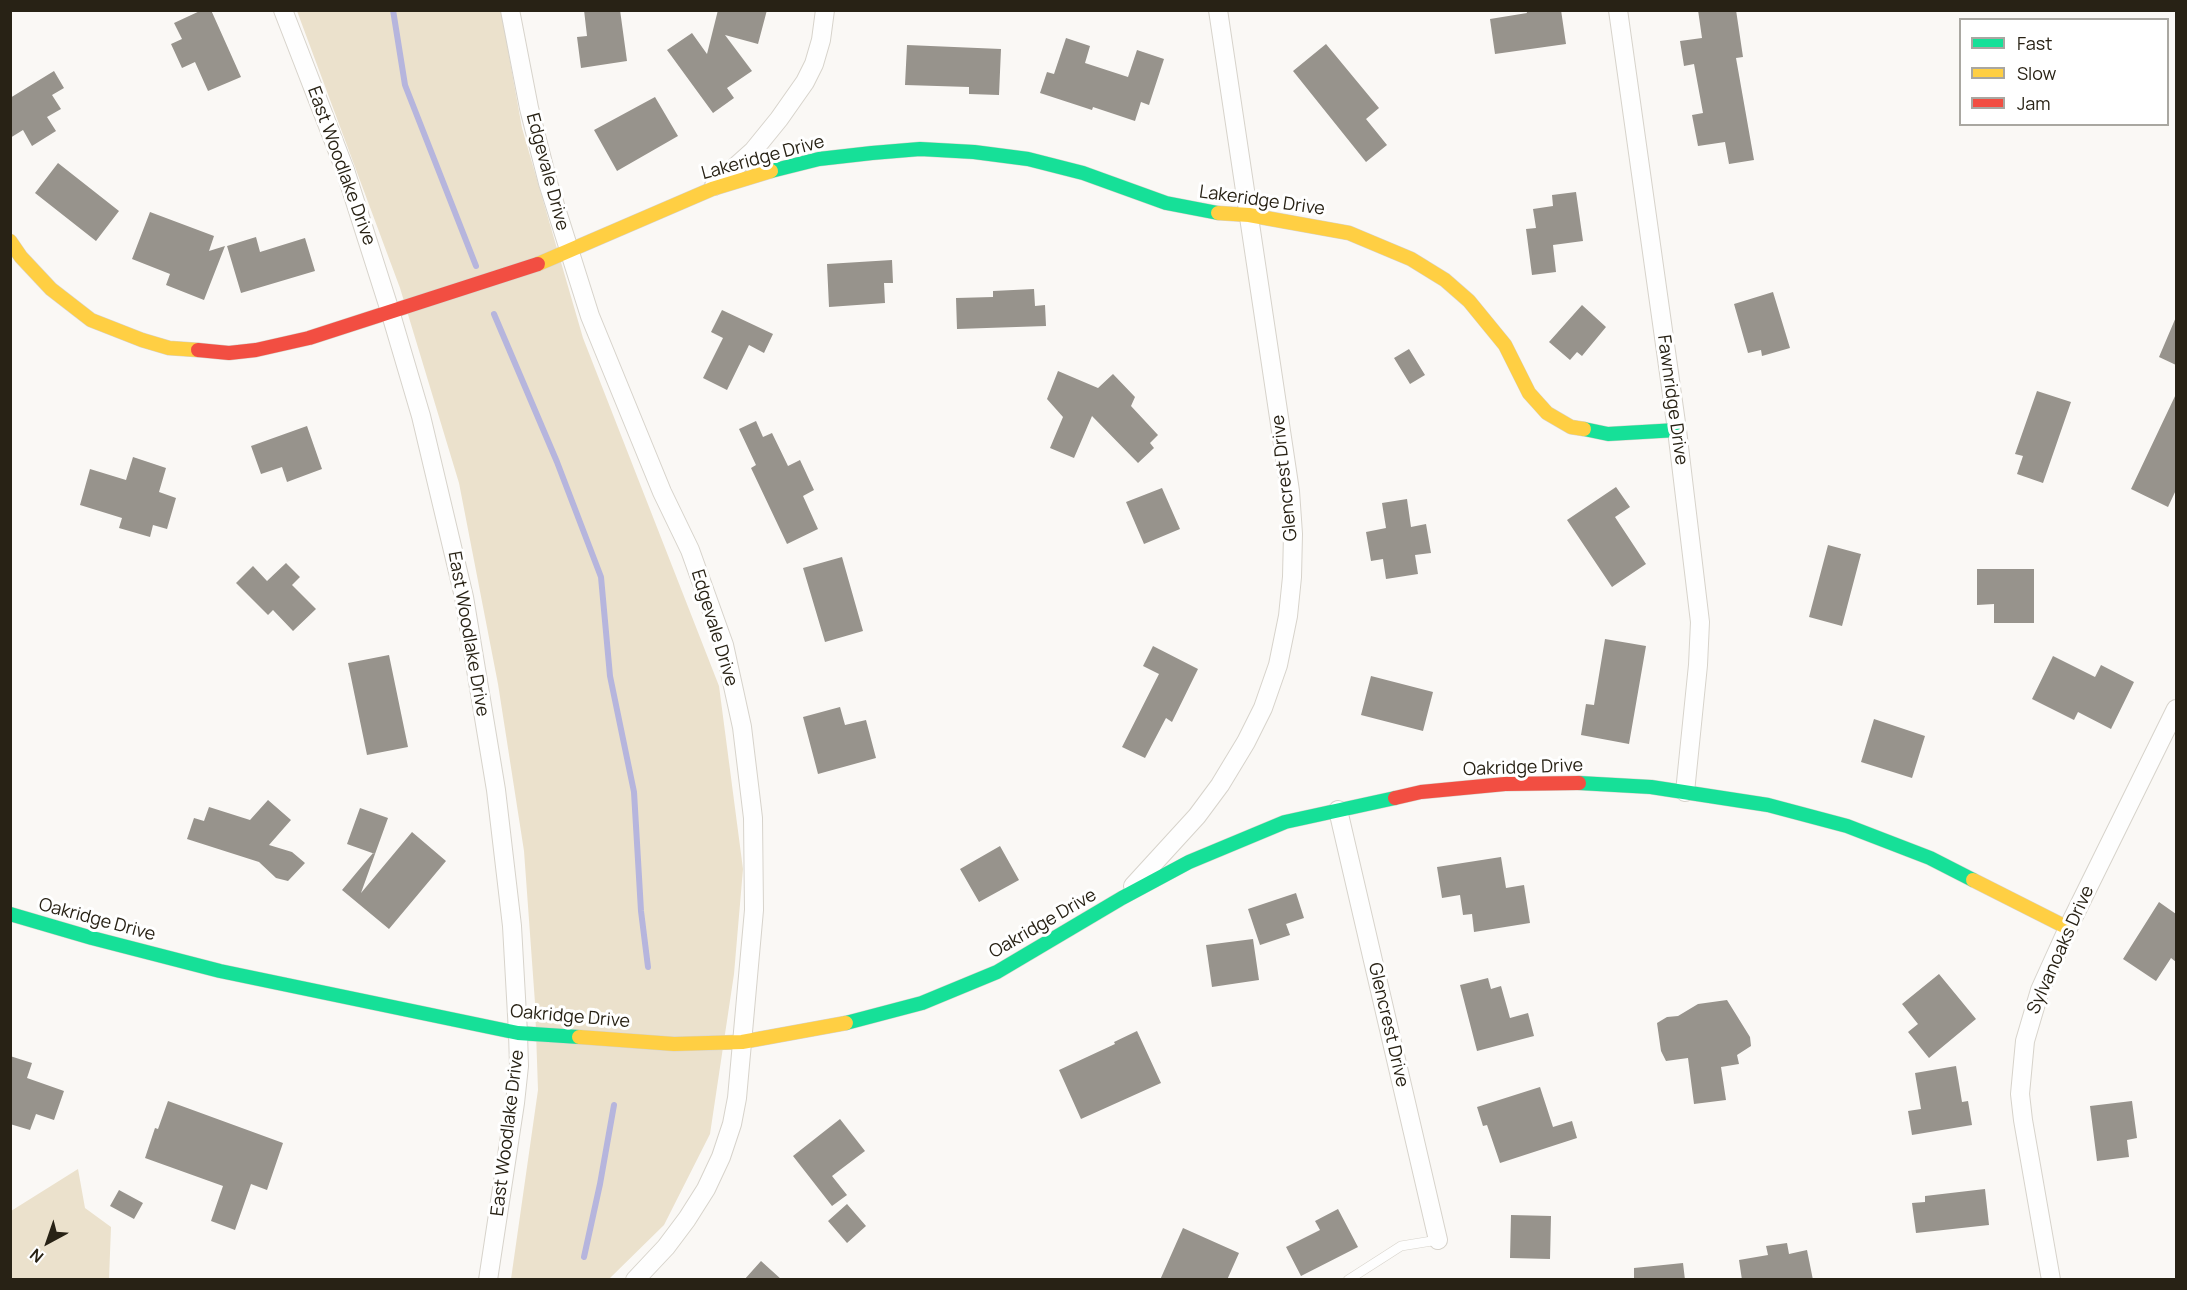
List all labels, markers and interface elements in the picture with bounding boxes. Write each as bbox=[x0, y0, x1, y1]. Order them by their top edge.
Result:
legend bbox=[1959, 18, 2169, 126]
text: Fast bbox=[2017, 31, 2052, 55]
text: Slow bbox=[2017, 61, 2056, 85]
street label: East Woodlake Drive bbox=[302, 84, 380, 248]
text: Jam bbox=[2017, 91, 2051, 115]
street label: Edgevale Drive bbox=[521, 111, 573, 233]
street label: Lakeridge Drive bbox=[699, 131, 827, 185]
street label: Lakeridge Drive bbox=[1198, 181, 1326, 221]
street label: Fawnridge Drive bbox=[1652, 334, 1692, 466]
street label: Glencrest Drive bbox=[1268, 414, 1302, 542]
street label: East Woodlake Drive bbox=[443, 550, 493, 718]
street label: Edgevale Drive bbox=[686, 567, 742, 689]
street label: Oakridge Drive bbox=[1463, 755, 1583, 781]
street label: Sylvanoaks Drive bbox=[2023, 882, 2099, 1018]
street label: Oakridge Drive bbox=[986, 885, 1100, 963]
street label: Oakridge Drive bbox=[36, 894, 158, 946]
street label: Glencrest Drive bbox=[1363, 961, 1413, 1089]
street label: Oakridge Drive bbox=[509, 1001, 631, 1033]
street label: East Woodlake Drive bbox=[487, 1049, 529, 1217]
north arrow bbox=[18, 1212, 78, 1272]
text: N bbox=[25, 1244, 48, 1268]

